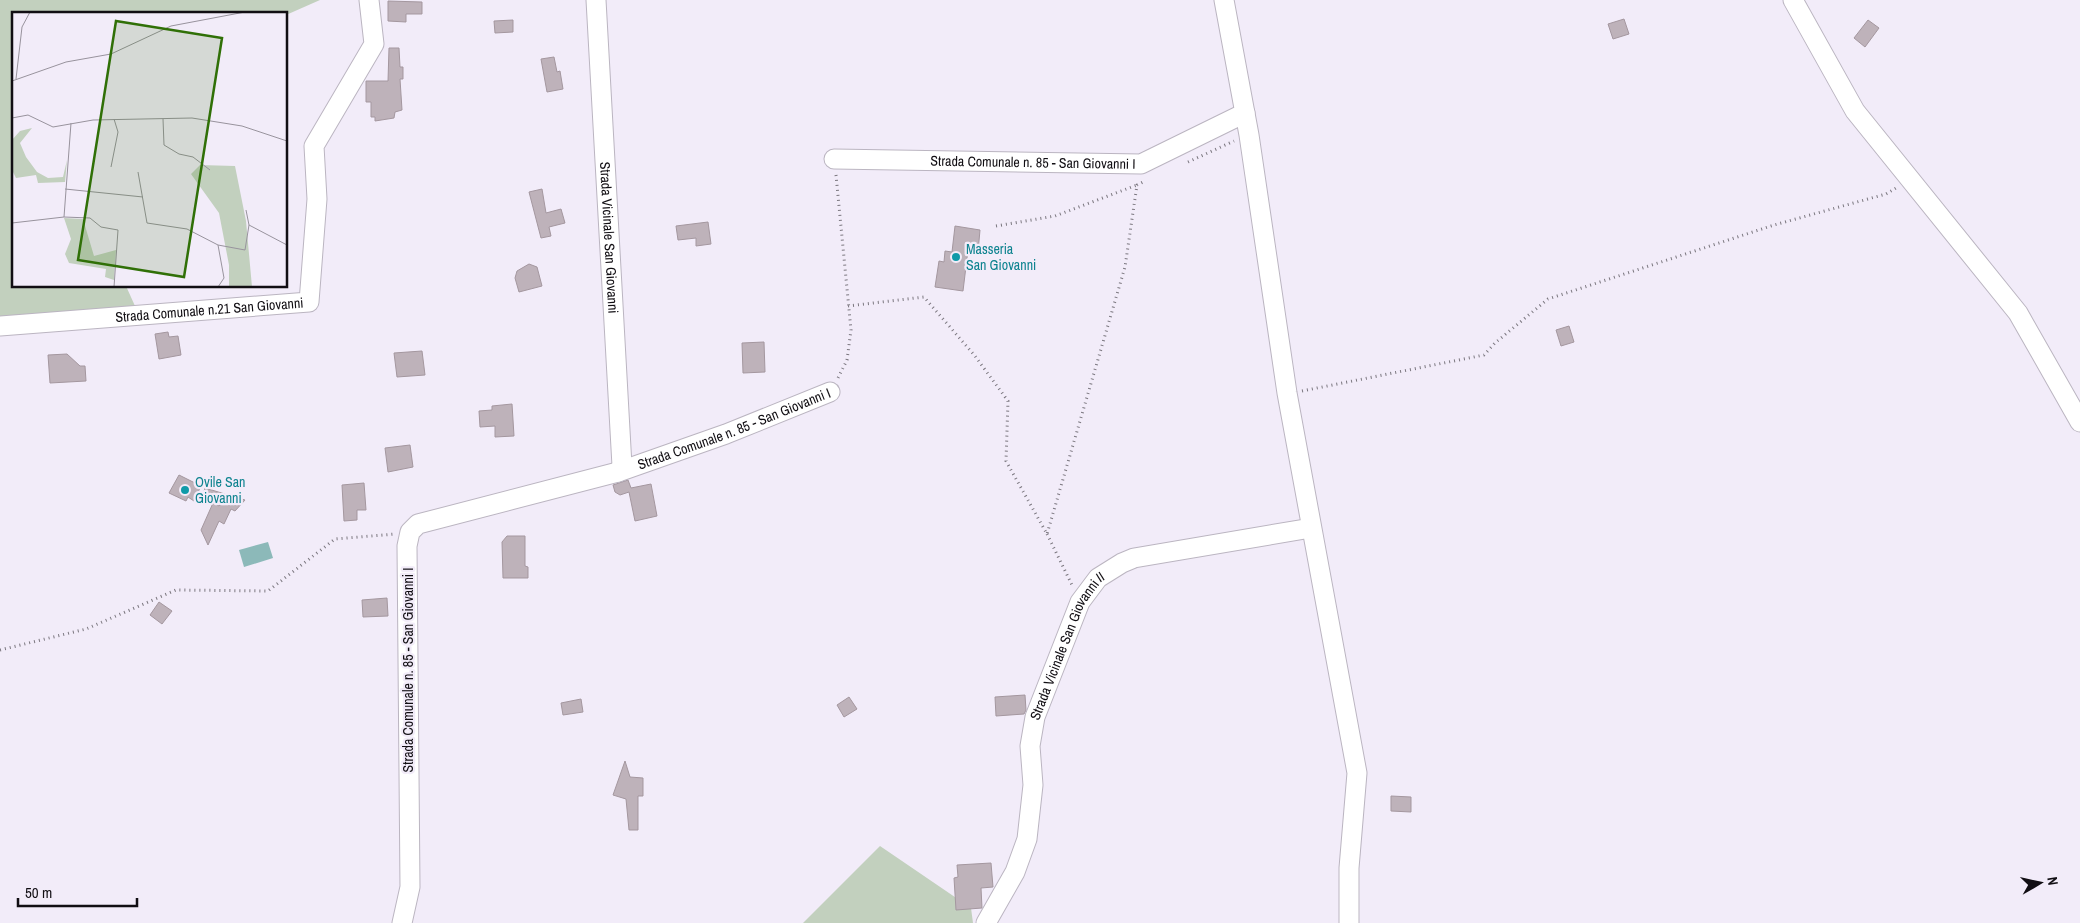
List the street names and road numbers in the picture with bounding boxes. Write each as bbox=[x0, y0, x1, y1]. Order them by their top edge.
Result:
street label: Strada Comunale n. 85 - San Giovanni I bbox=[930, 152, 1136, 173]
street label: Strada Vicinale San Giovanni bbox=[596, 161, 622, 314]
street label: Strada Comunale n.21 San Giovanni bbox=[115, 293, 304, 326]
street label: Strada Comunale n. 85 - San Giovanni I bbox=[635, 384, 833, 473]
street label: Strada Vicinale San Giovanni II bbox=[1026, 567, 1108, 723]
street label: Strada Comunale n. 85 - San Giovanni I bbox=[399, 568, 417, 772]

